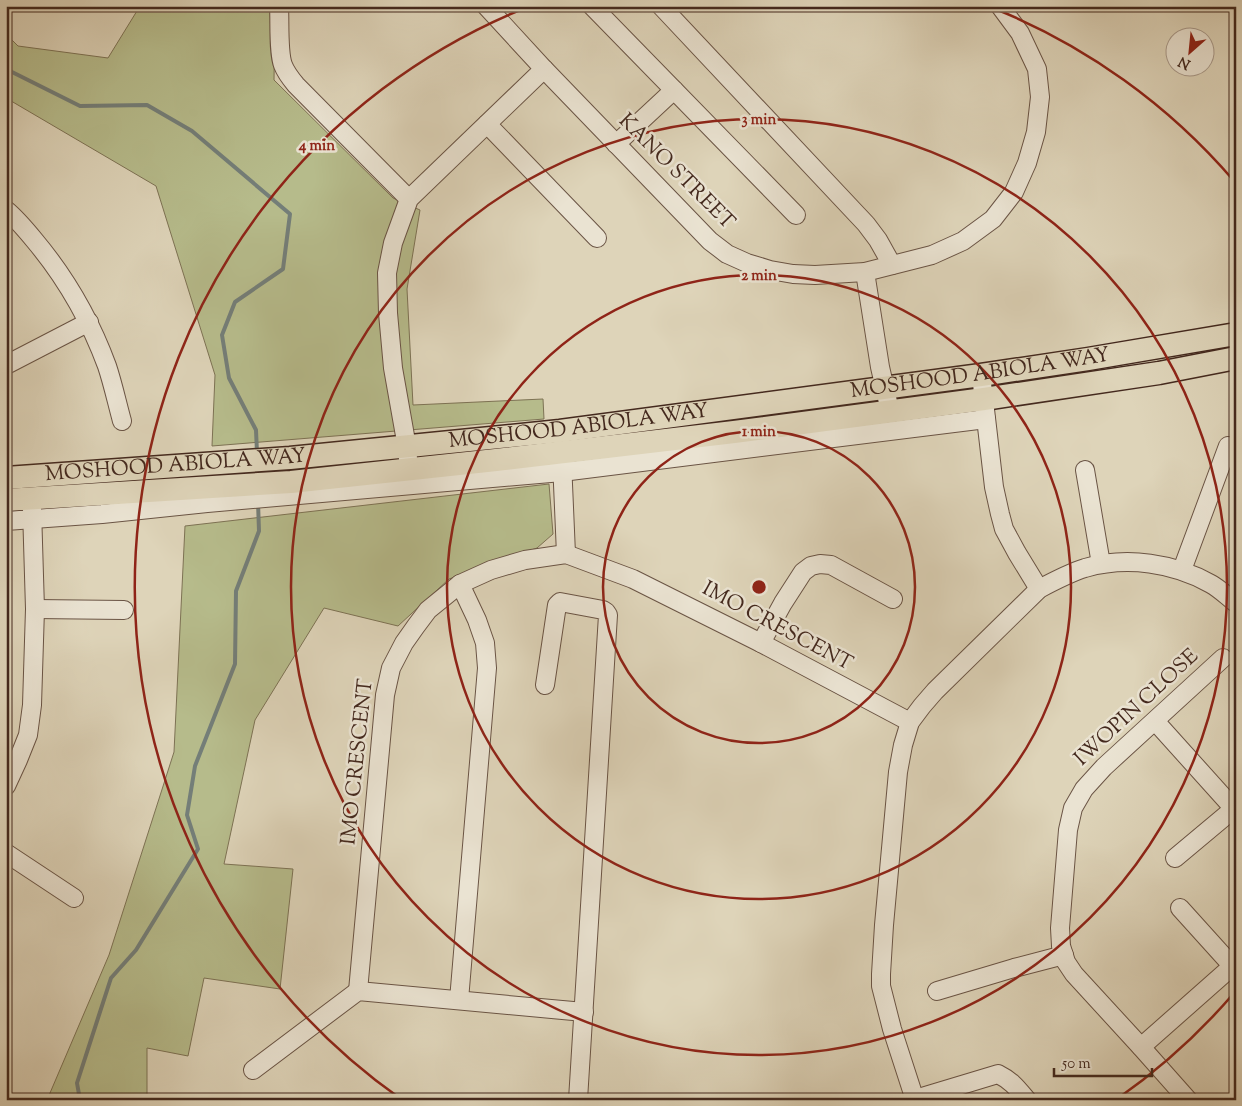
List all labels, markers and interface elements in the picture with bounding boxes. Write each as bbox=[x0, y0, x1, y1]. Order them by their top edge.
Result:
north arrow bbox=[1164, 28, 1214, 78]
text: N bbox=[1175, 50, 1195, 73]
street label: KANO STREET bbox=[611, 107, 741, 237]
text: 3 min bbox=[742, 110, 777, 131]
text: 4 min bbox=[298, 136, 335, 157]
text: 2 min bbox=[741, 266, 777, 287]
street label: MOSHOOD ABIOLA WAY bbox=[849, 341, 1112, 407]
street label: MOSHOOD ABIOLA WAY bbox=[447, 396, 711, 457]
text: 1 min bbox=[742, 422, 776, 443]
street label: MOSHOOD ABIOLA WAY bbox=[44, 441, 308, 490]
street label: IMO CRESCENT bbox=[696, 575, 858, 679]
centre of rings bbox=[750, 578, 768, 596]
street label: IWOPIN CLOSE bbox=[1068, 642, 1206, 774]
street label: IMO CRESCENT bbox=[334, 677, 382, 846]
scale bar bbox=[1054, 1046, 1152, 1078]
text: 50 m bbox=[1061, 1054, 1091, 1075]

